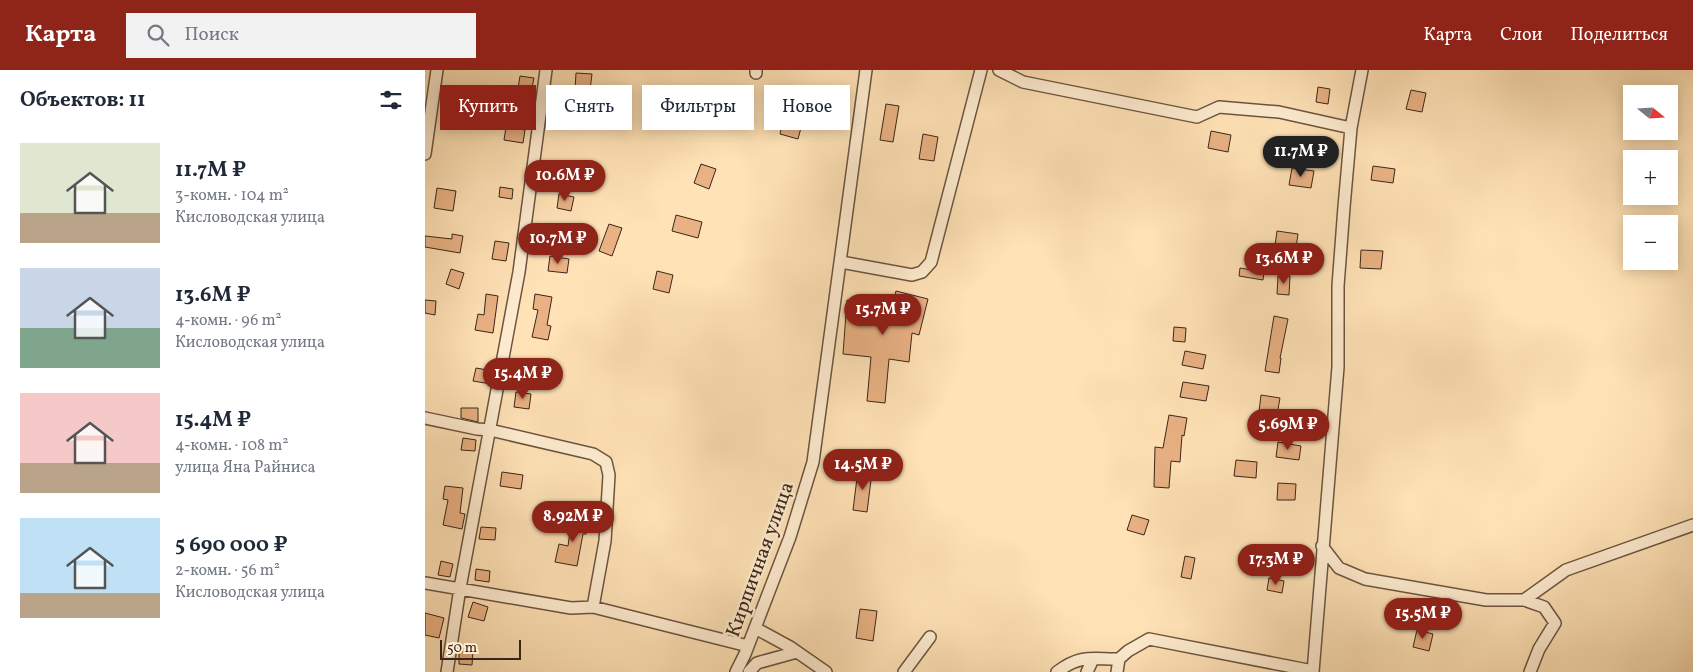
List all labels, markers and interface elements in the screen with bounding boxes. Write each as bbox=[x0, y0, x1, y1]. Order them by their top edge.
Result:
search box bbox=[126, 13, 476, 58]
text: Карта bbox=[25, 18, 96, 52]
icon: search bbox=[144, 21, 172, 49]
text: Поиск bbox=[184, 22, 239, 48]
text: Карта bbox=[1424, 23, 1472, 48]
text: Слои bbox=[1500, 23, 1542, 48]
text: Поделиться bbox=[1570, 23, 1668, 48]
chip: Купить bbox=[440, 85, 536, 130]
chip: Снять bbox=[546, 85, 632, 130]
chip: Фильтры bbox=[642, 85, 754, 130]
chip: Новое bbox=[764, 85, 850, 130]
north arrow bbox=[1623, 85, 1677, 140]
map controls bbox=[1623, 85, 1678, 270]
text: Объектов: 11 bbox=[20, 86, 146, 115]
icon: filters bbox=[377, 86, 405, 114]
pin: 11.7M ₽ bbox=[1255, 136, 1347, 178]
text: 11.7M ₽ bbox=[1274, 141, 1328, 163]
button: + bbox=[1623, 150, 1678, 205]
text: 11.7M ₽ bbox=[175, 156, 246, 185]
pin: 10.6M ₽ bbox=[519, 160, 611, 202]
icon: home bbox=[60, 163, 120, 223]
text: 10.6M ₽ bbox=[535, 165, 595, 187]
text: 3-комн. · 104 m² bbox=[175, 185, 289, 207]
text: Кисловодская улица bbox=[175, 207, 325, 229]
button: − bbox=[1623, 215, 1678, 270]
pin: 10.7M ₽ bbox=[512, 222, 604, 265]
text: 10.7M ₽ bbox=[529, 228, 587, 250]
pin: 13.6M ₽ bbox=[1238, 242, 1330, 285]
text: 13.6M ₽ bbox=[1255, 248, 1313, 270]
text: 13.6M ₽ bbox=[175, 281, 251, 310]
icon: home bbox=[60, 288, 120, 348]
pin: 15.7M ₽ bbox=[837, 294, 929, 336]
text: 15.7M ₽ bbox=[855, 299, 911, 321]
text: 4-комн. · 96 m² bbox=[175, 310, 282, 332]
text: Кисловодская улица bbox=[175, 332, 325, 354]
pin: 15.4M ₽ bbox=[477, 358, 569, 400]
text: 15.4M ₽ bbox=[494, 363, 552, 385]
text: 15.4M ₽ bbox=[175, 406, 251, 435]
pin: 5.69M ₽ bbox=[1242, 408, 1334, 451]
icon: home bbox=[60, 413, 120, 473]
text: 5.69M ₽ bbox=[1258, 414, 1318, 436]
text: 4-комн. · 108 m² bbox=[175, 435, 288, 457]
pin: 14.5M ₽ bbox=[817, 448, 909, 491]
text: 14.5M ₽ bbox=[834, 454, 892, 476]
text: улица Яна Райниса bbox=[175, 457, 316, 479]
street label: Кирпичная улица bbox=[720, 478, 802, 641]
pin: 8.92M ₽ bbox=[527, 500, 619, 543]
text: 8.92M ₽ bbox=[543, 506, 603, 528]
text: 5 690 000 ₽ bbox=[175, 531, 288, 560]
icon: home bbox=[60, 538, 120, 598]
pin: 17.3M ₽ bbox=[1230, 544, 1322, 586]
text: 17.3M ₽ bbox=[1249, 549, 1303, 571]
text: 2-комн. · 56 m² bbox=[175, 560, 280, 582]
text: Кисловодская улица bbox=[175, 582, 325, 604]
pin: 15.5M ₽ bbox=[1377, 598, 1469, 640]
text: 15.5M ₽ bbox=[1395, 603, 1451, 625]
scale bar bbox=[440, 637, 521, 660]
text: 50 m bbox=[447, 639, 477, 658]

